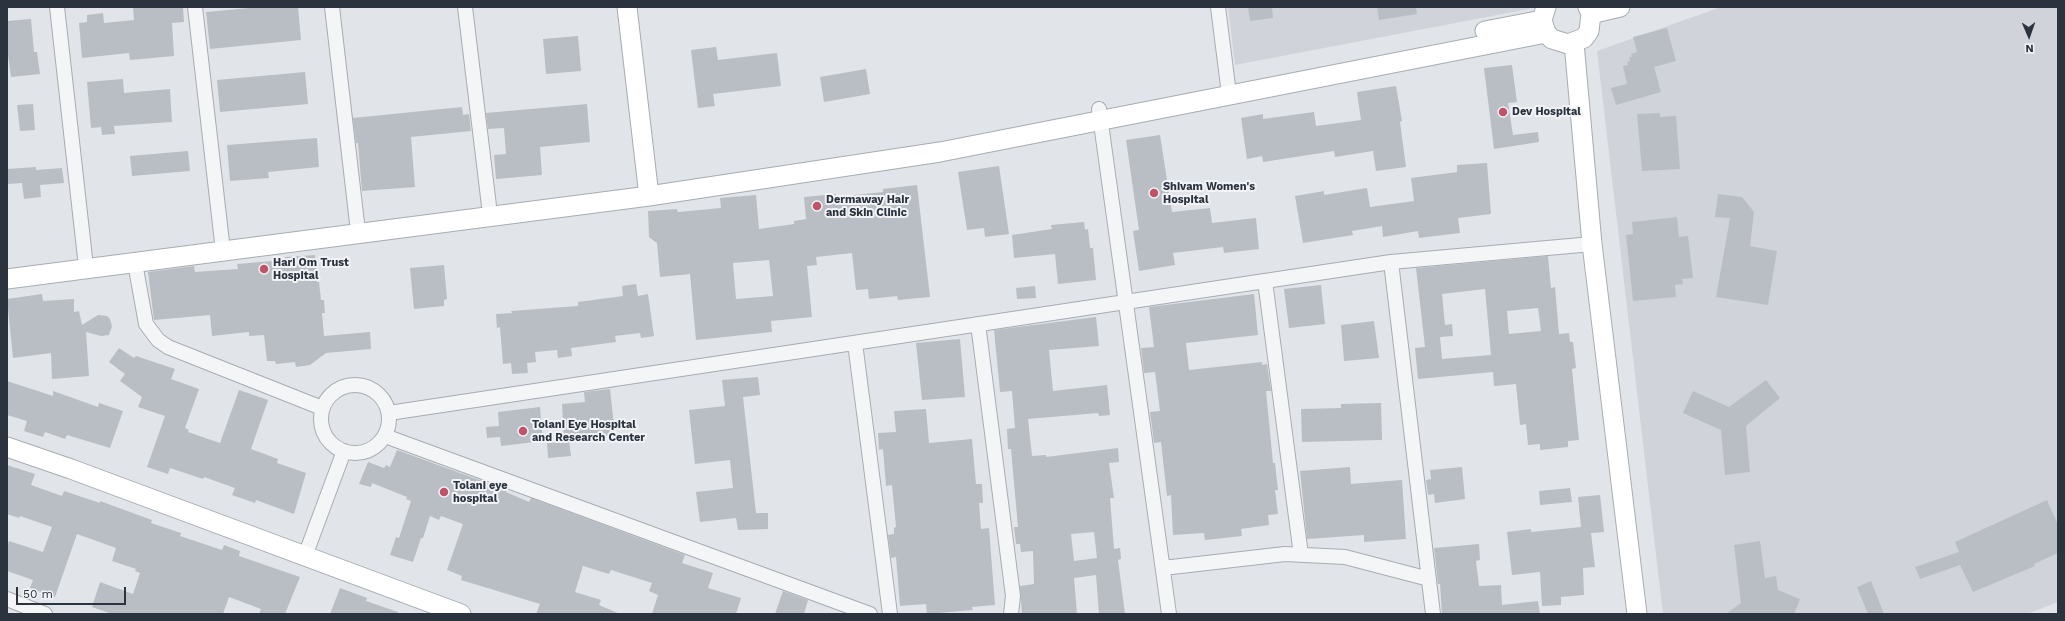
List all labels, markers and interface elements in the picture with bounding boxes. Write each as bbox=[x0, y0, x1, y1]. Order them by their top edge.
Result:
north arrow bbox=[2009, 16, 2049, 56]
text: N bbox=[2025, 42, 2034, 55]
place label: Dev Hospital bbox=[1512, 105, 1581, 119]
marker: Dev Hospital bbox=[1497, 106, 1509, 118]
place label: Shivam Women's Hospital bbox=[1163, 180, 1255, 206]
marker: Shivam Women's Hospital bbox=[1148, 187, 1160, 199]
place label: Dermaway Hair and Skin Clinic bbox=[826, 193, 909, 219]
marker: Dermaway Hair and Skin Clinic bbox=[811, 200, 823, 212]
place label: Hari Om Trust Hospital bbox=[273, 256, 349, 282]
marker: Hari Om Trust Hospital bbox=[258, 263, 270, 275]
place label: Tolani Eye Hospital and Research Center bbox=[532, 418, 645, 444]
marker: Tolani Eye Hospital and Research Center bbox=[517, 425, 529, 437]
place label: Tolani eye hospital bbox=[453, 479, 508, 505]
marker: Tolani eye hospital bbox=[438, 486, 450, 498]
scale bar bbox=[18, 579, 128, 605]
text: 50 m bbox=[23, 587, 53, 601]

